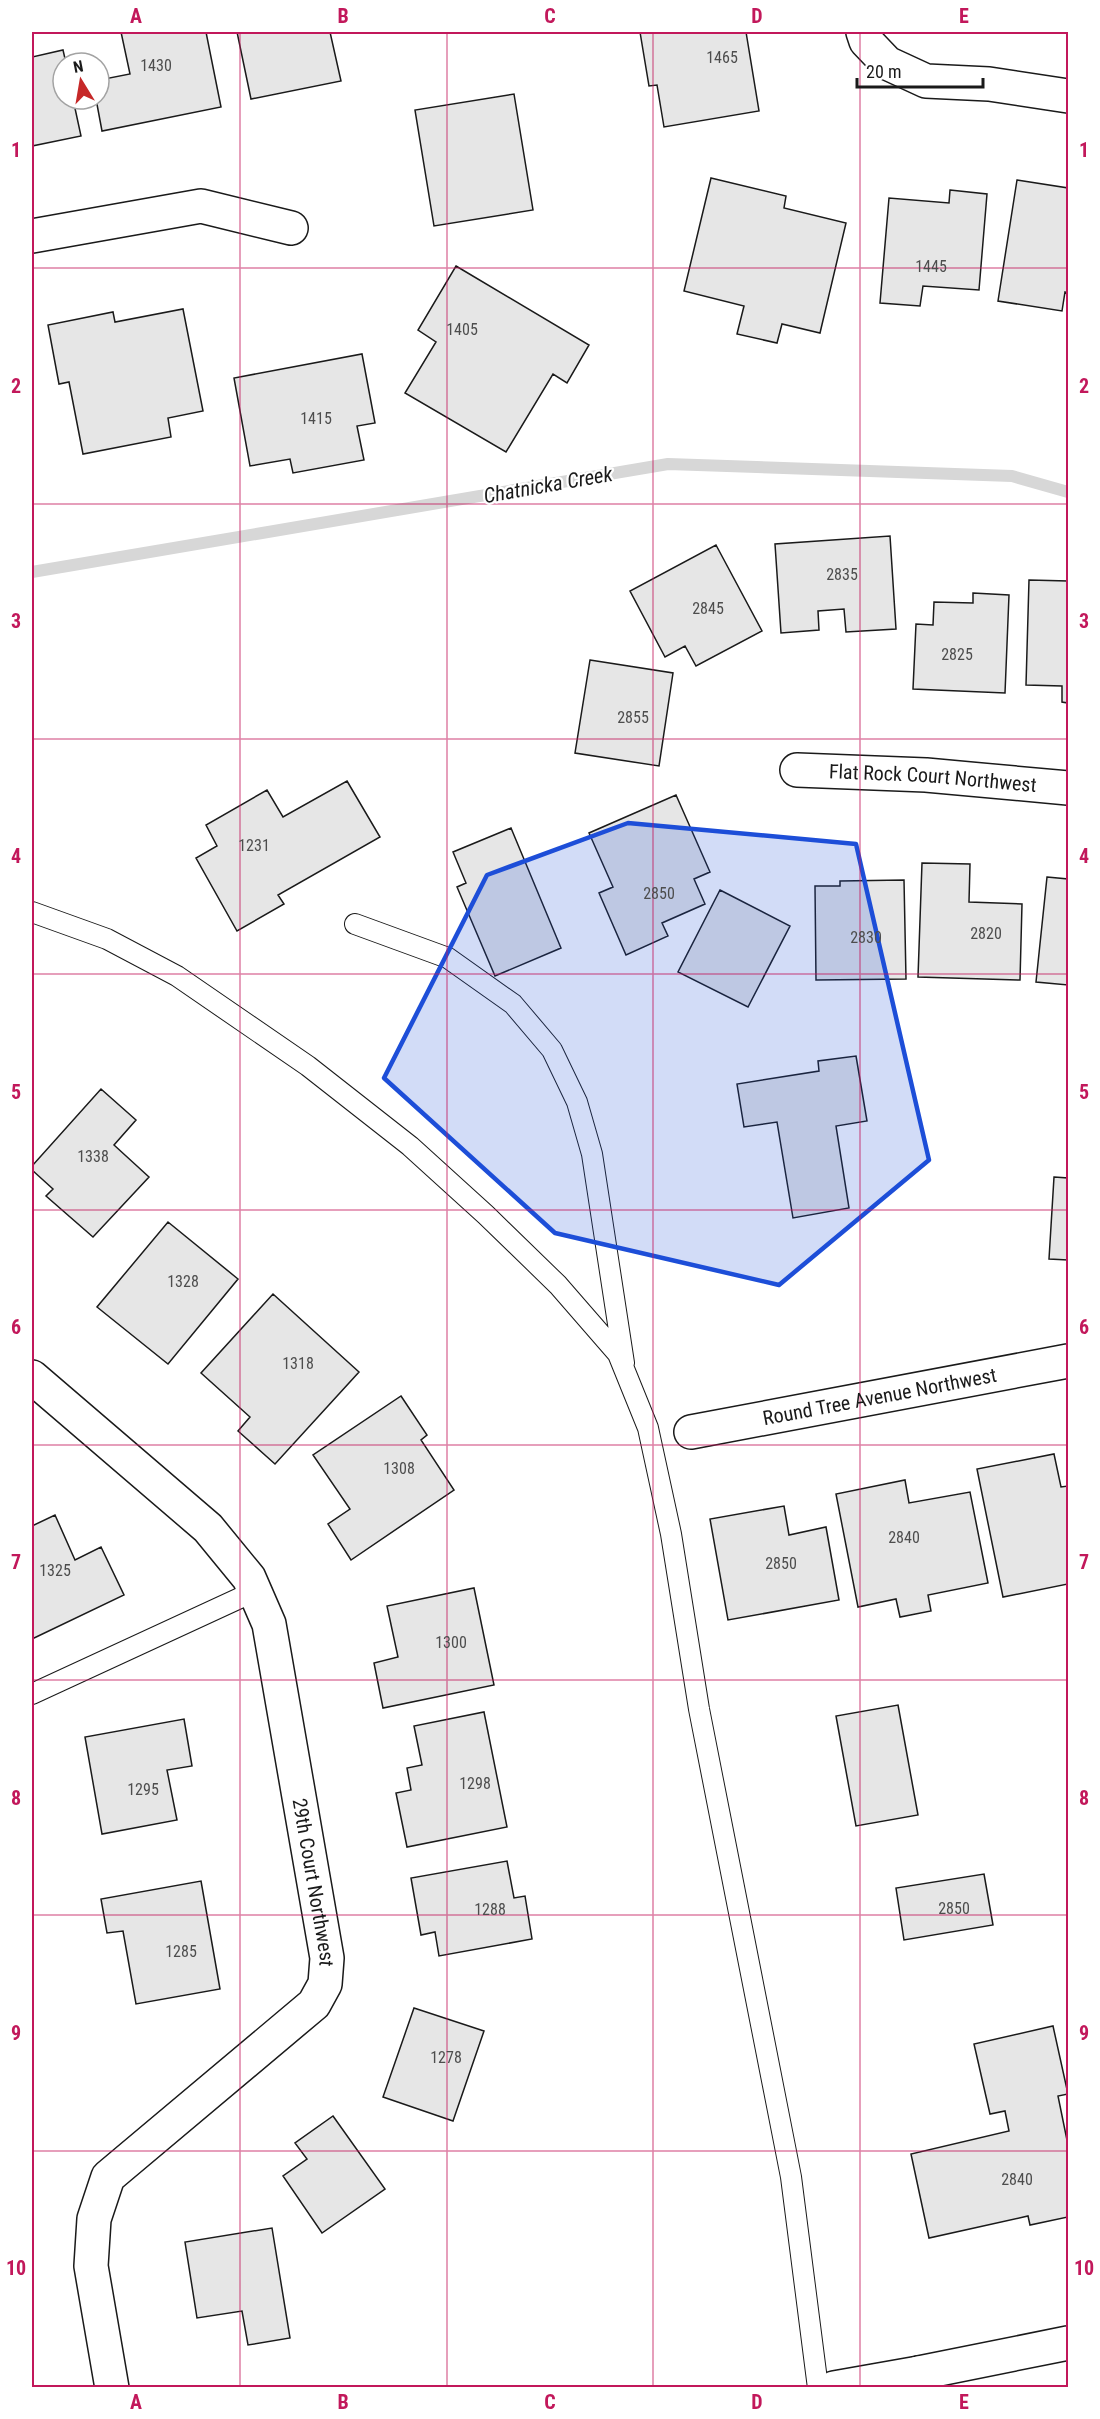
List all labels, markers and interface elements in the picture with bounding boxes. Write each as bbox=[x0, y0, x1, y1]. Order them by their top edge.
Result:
text: A bbox=[130, 4, 142, 28]
text: B bbox=[337, 4, 349, 28]
text: C bbox=[544, 4, 556, 28]
text: D bbox=[751, 4, 763, 28]
text: E bbox=[959, 4, 969, 28]
house number: 1465 bbox=[706, 48, 738, 67]
north arrow bbox=[51, 51, 111, 111]
scale bar bbox=[857, 51, 983, 89]
house number: 1430 bbox=[140, 56, 172, 75]
text: N bbox=[72, 57, 85, 77]
text: 20 m bbox=[866, 61, 901, 82]
text: 1 bbox=[11, 138, 21, 162]
text: 1 bbox=[1079, 138, 1089, 162]
house number: 1445 bbox=[915, 257, 947, 276]
house number: 1405 bbox=[446, 320, 478, 339]
text: 2 bbox=[11, 374, 21, 398]
text: 2 bbox=[1079, 374, 1089, 398]
house number: 1415 bbox=[300, 409, 332, 428]
water label: Chatnicka Creek bbox=[482, 462, 615, 508]
house number: 2835 bbox=[826, 565, 858, 584]
house number: 2845 bbox=[692, 599, 724, 618]
text: 3 bbox=[11, 609, 21, 633]
text: 3 bbox=[1079, 609, 1089, 633]
house number: 2825 bbox=[941, 645, 973, 664]
house number: 2855 bbox=[617, 708, 649, 727]
street label: Flat Rock Court Northwest bbox=[828, 759, 1038, 797]
house number: 1231 bbox=[238, 836, 270, 855]
text: 4 bbox=[11, 844, 21, 868]
text: 4 bbox=[1079, 844, 1089, 868]
house number: 2850 bbox=[643, 884, 675, 903]
house number: 2820 bbox=[970, 924, 1002, 943]
house number: 2830 bbox=[850, 928, 882, 947]
text: 5 bbox=[11, 1080, 21, 1104]
text: 5 bbox=[1079, 1080, 1089, 1104]
house number: 1338 bbox=[77, 1147, 109, 1166]
house number: 1328 bbox=[167, 1272, 199, 1291]
text: 6 bbox=[11, 1315, 21, 1339]
text: 6 bbox=[1079, 1315, 1089, 1339]
house number: 1318 bbox=[282, 1354, 314, 1373]
street label: Round Tree Avenue Northwest bbox=[761, 1363, 999, 1430]
house number: 1308 bbox=[383, 1459, 415, 1478]
house number: 2840 bbox=[888, 1528, 920, 1547]
text: 7 bbox=[11, 1550, 21, 1574]
text: 7 bbox=[1079, 1550, 1089, 1574]
house number: 2850 bbox=[765, 1554, 797, 1573]
house number: 1325 bbox=[39, 1561, 71, 1580]
house number: 1300 bbox=[435, 1633, 467, 1652]
house number: 1298 bbox=[459, 1774, 491, 1793]
house number: 1295 bbox=[127, 1780, 159, 1799]
text: 8 bbox=[11, 1786, 21, 1810]
text: 8 bbox=[1079, 1786, 1089, 1810]
street label: 29th Court Northwest bbox=[287, 1797, 339, 1967]
house number: 2850 bbox=[938, 1899, 970, 1918]
house number: 1288 bbox=[474, 1900, 506, 1919]
house number: 1285 bbox=[165, 1942, 197, 1961]
text: 9 bbox=[11, 2021, 21, 2045]
text: 9 bbox=[1079, 2021, 1089, 2045]
house number: 1278 bbox=[430, 2048, 462, 2067]
house number: 2840 bbox=[1001, 2170, 1033, 2189]
text: 10 bbox=[6, 2256, 26, 2280]
text: 10 bbox=[1074, 2256, 1094, 2280]
text: A bbox=[130, 2390, 142, 2414]
text: B bbox=[337, 2390, 349, 2414]
text: C bbox=[544, 2390, 556, 2414]
text: D bbox=[751, 2390, 763, 2414]
text: E bbox=[959, 2390, 969, 2414]

